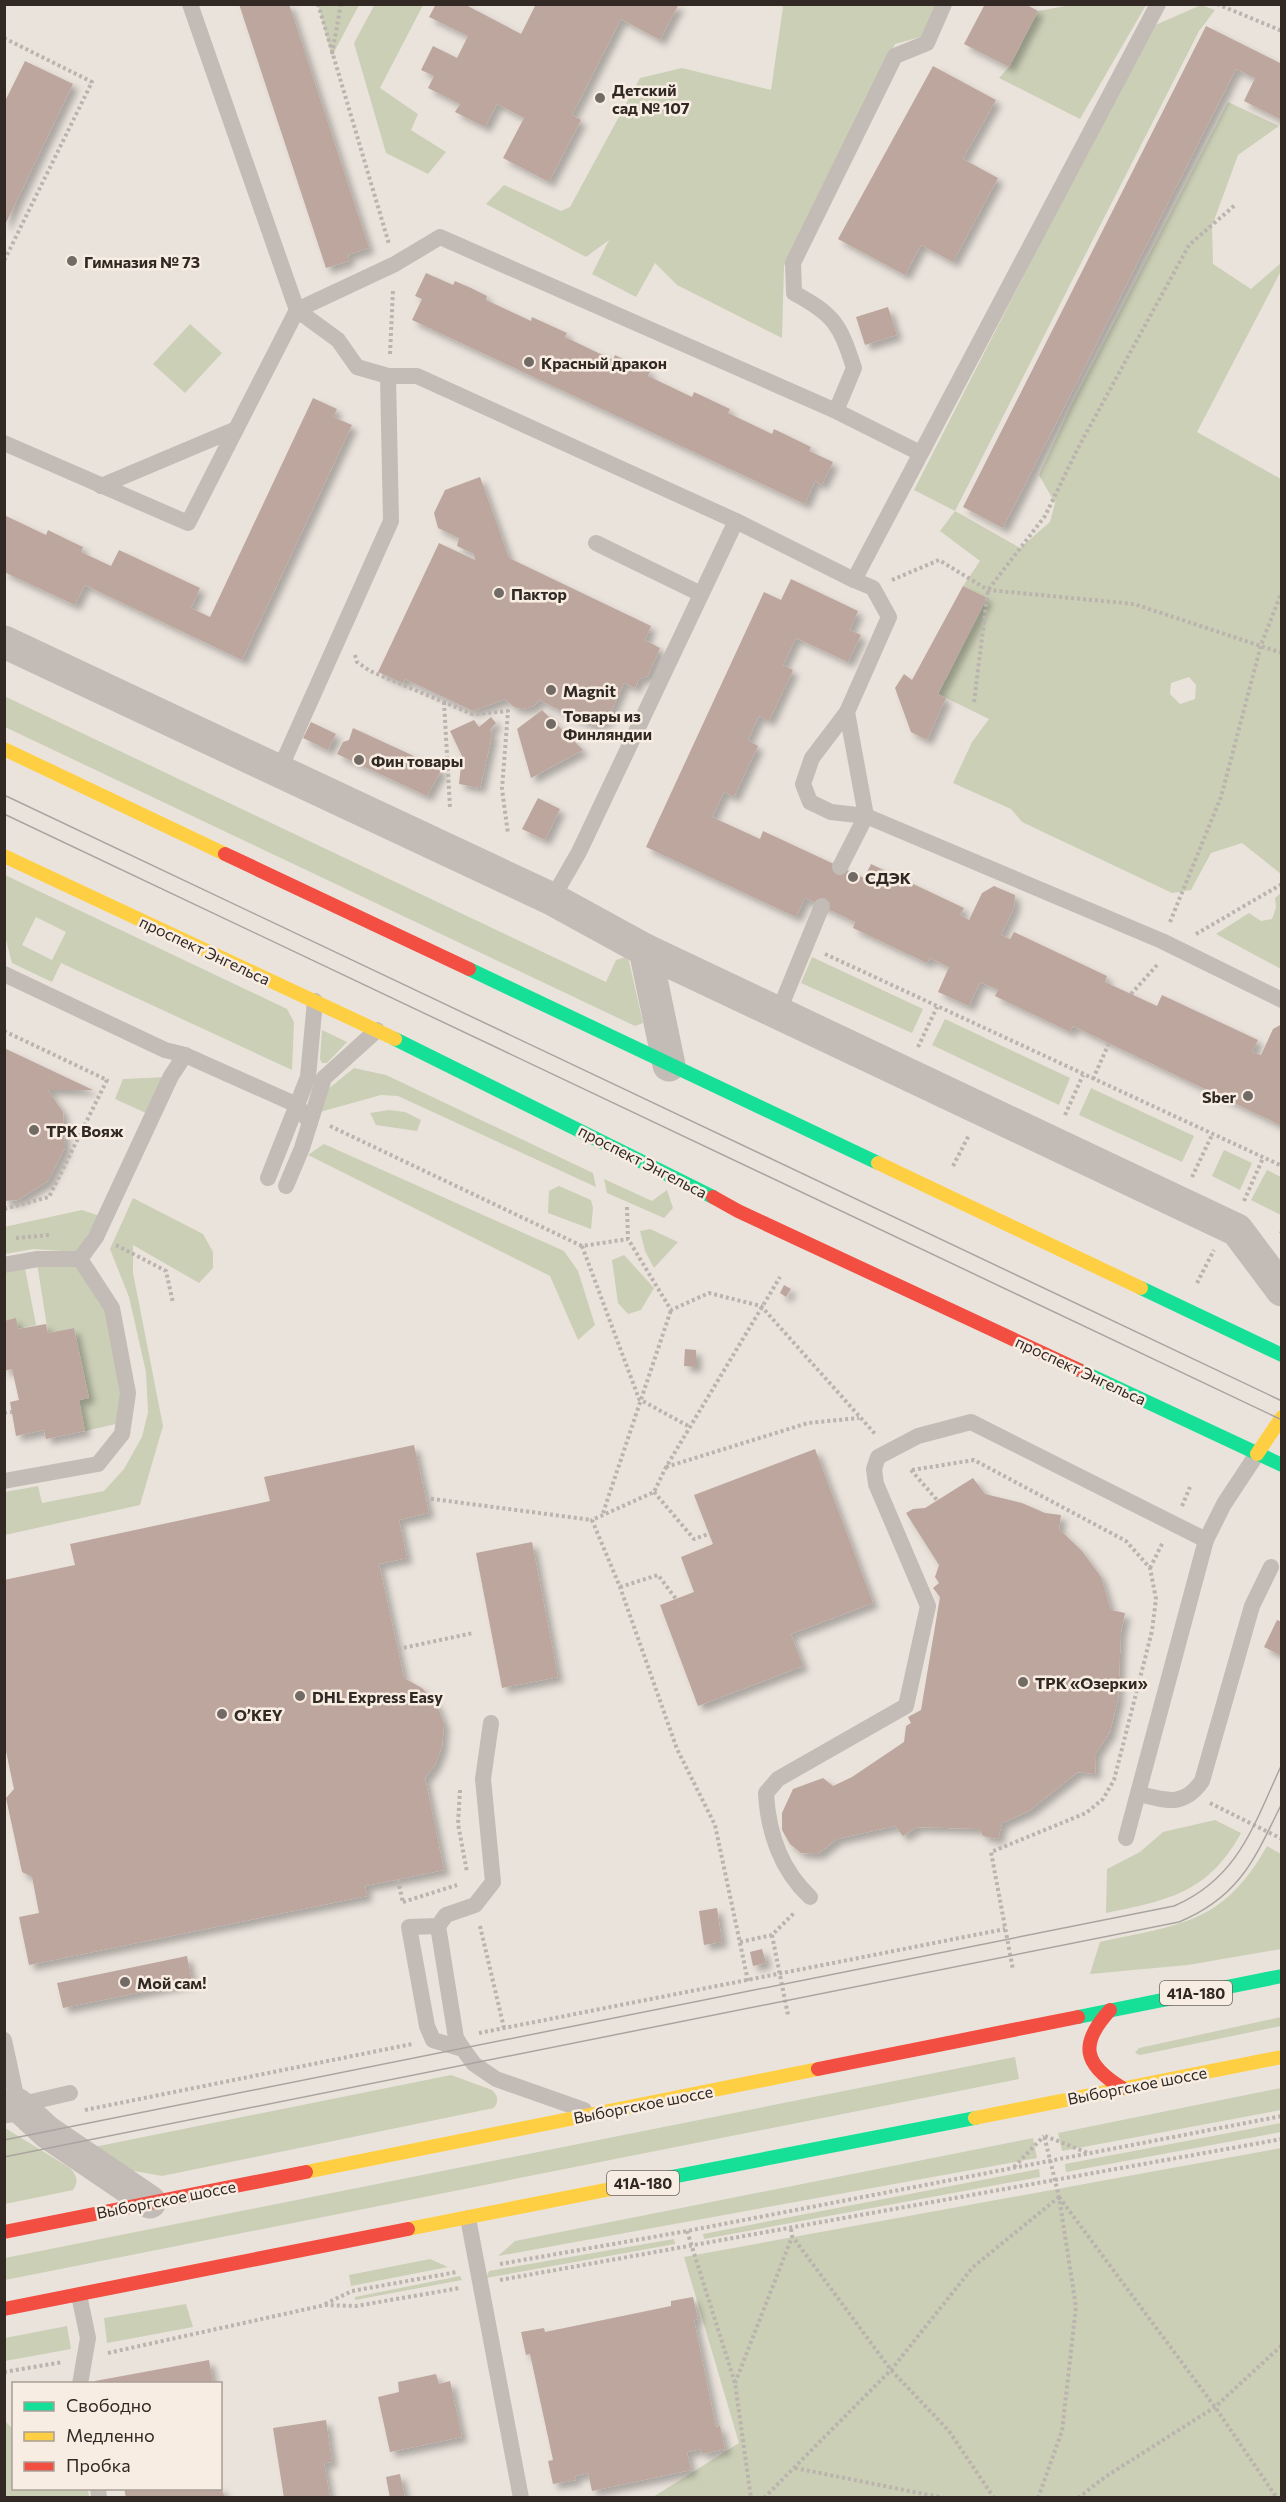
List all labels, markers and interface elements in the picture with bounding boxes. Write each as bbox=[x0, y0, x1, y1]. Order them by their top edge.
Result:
place label: Детский сад № 107 bbox=[612, 80, 690, 117]
marker: Детский сад № 107 bbox=[593, 91, 607, 105]
place label: Гимназия № 73 bbox=[84, 252, 200, 271]
marker: Гимназия № 73 bbox=[65, 254, 79, 268]
place label: Красный дракон bbox=[541, 353, 667, 372]
marker: Красный дракон bbox=[522, 355, 536, 369]
place label: Пактор bbox=[511, 584, 567, 603]
marker: Пактор bbox=[492, 586, 506, 600]
place label: Magnit bbox=[563, 681, 616, 700]
marker: Magnit bbox=[544, 683, 558, 697]
place label: Товары из Финляндии bbox=[563, 706, 652, 743]
marker: Товары из Финляндии bbox=[544, 717, 558, 731]
place label: Фин товары bbox=[371, 751, 463, 770]
marker: Фин товары bbox=[352, 753, 366, 767]
place label: СДЭК bbox=[865, 868, 911, 887]
marker: СДЭК bbox=[846, 870, 860, 884]
street label: проспект Энгельса bbox=[137, 911, 273, 989]
place label: Sber bbox=[1202, 1087, 1236, 1106]
marker: Sber bbox=[1241, 1089, 1255, 1103]
street label: проспект Энгельса bbox=[576, 1120, 710, 1202]
place label: ТРК Вояж bbox=[46, 1121, 124, 1140]
marker: ТРК Вояж bbox=[27, 1123, 41, 1137]
street label: проспект Энгельса bbox=[1013, 1331, 1149, 1409]
place label: ТРК «Озерки» bbox=[1035, 1673, 1148, 1692]
marker: ТРК «Озерки» bbox=[1016, 1675, 1030, 1689]
place label: DHL Express Easy bbox=[312, 1687, 443, 1706]
marker: DHL Express Easy bbox=[293, 1689, 307, 1703]
place label: O’KEY bbox=[234, 1705, 283, 1724]
marker: O’KEY bbox=[215, 1707, 229, 1721]
place label: Мой сам! bbox=[137, 1973, 206, 1992]
marker: Мой сам! bbox=[118, 1975, 132, 1989]
road number: 41А-180 bbox=[1160, 1981, 1232, 2005]
street label: Выборгское шоссе bbox=[1066, 2062, 1208, 2108]
street label: Выборгское шоссе bbox=[572, 2081, 714, 2127]
road number: 41А-180 bbox=[607, 2171, 679, 2195]
street label: Выборгское шоссе bbox=[95, 2176, 237, 2222]
legend bbox=[12, 2382, 222, 2490]
text: Свободно bbox=[66, 2394, 152, 2416]
text: Медленно bbox=[66, 2424, 155, 2446]
text: Пробка bbox=[66, 2454, 131, 2476]

